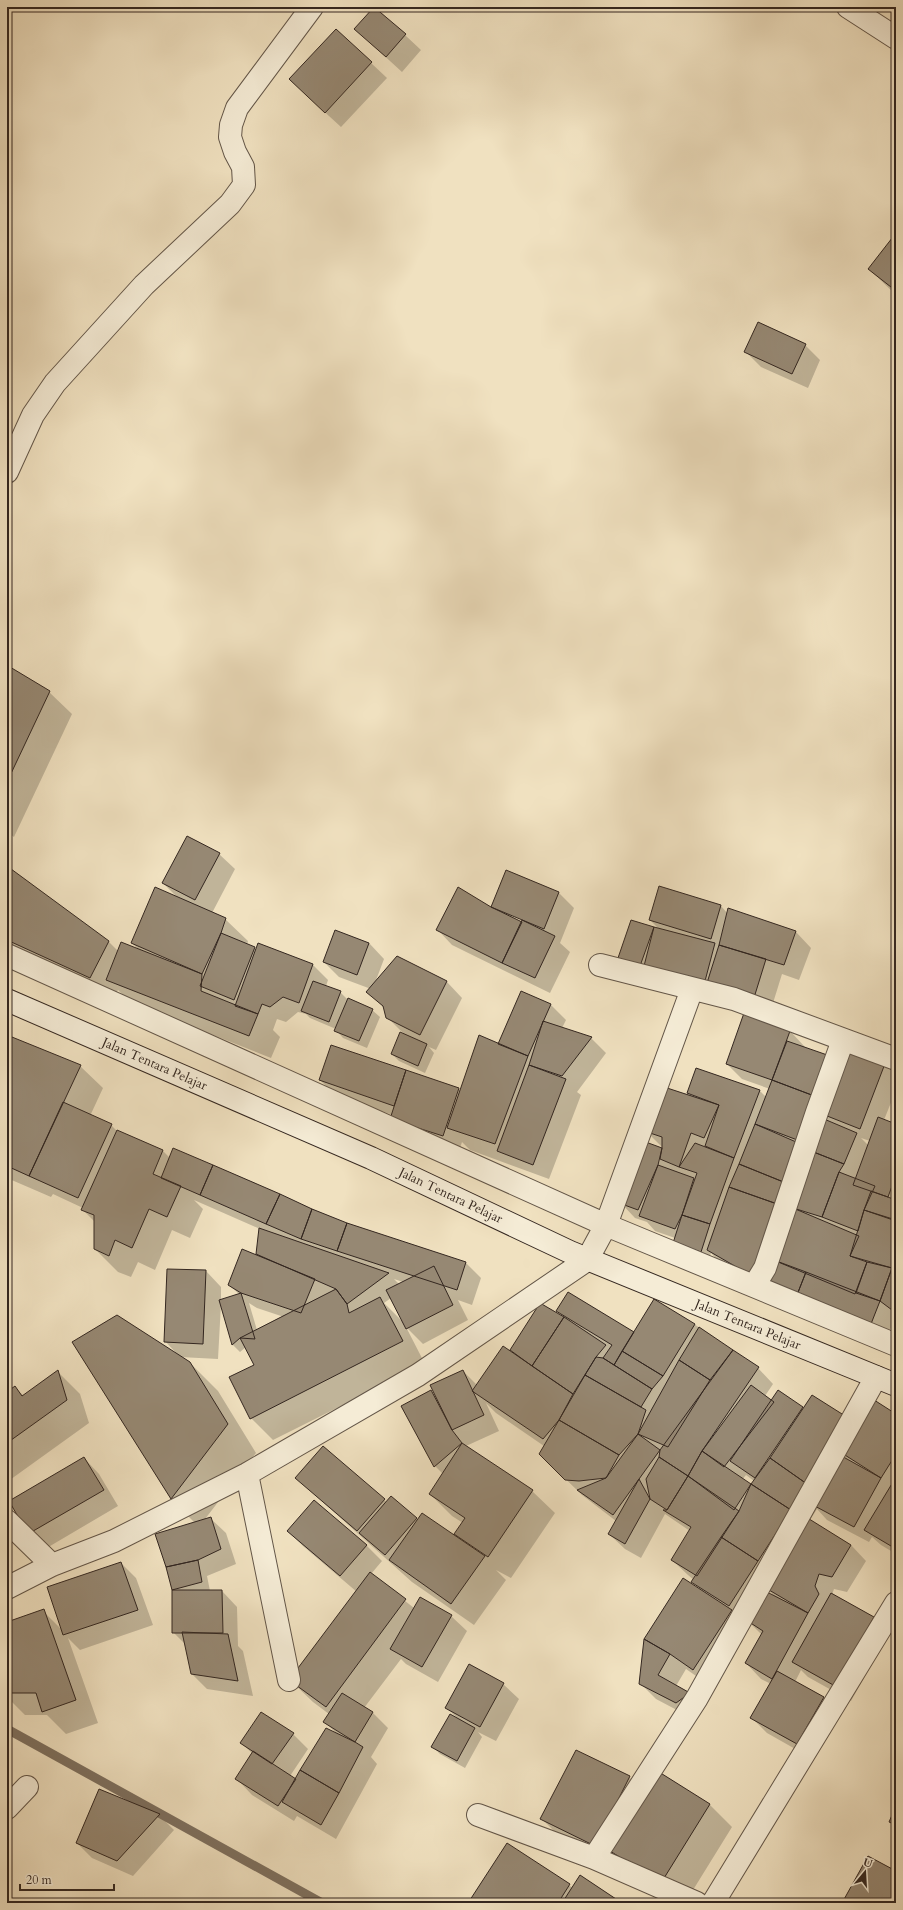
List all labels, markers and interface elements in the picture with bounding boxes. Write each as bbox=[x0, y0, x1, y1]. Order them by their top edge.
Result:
street label: Jalan Tentara Pelajar bbox=[97, 1033, 210, 1095]
street label: Jalan Tentara Pelajar bbox=[394, 1163, 506, 1228]
street label: Jalan Tentara Pelajar bbox=[690, 1294, 804, 1354]
north arrow bbox=[845, 1852, 885, 1892]
text: U bbox=[861, 1854, 875, 1871]
scale bar bbox=[20, 1866, 114, 1892]
text: 20 m bbox=[26, 1872, 53, 1888]

